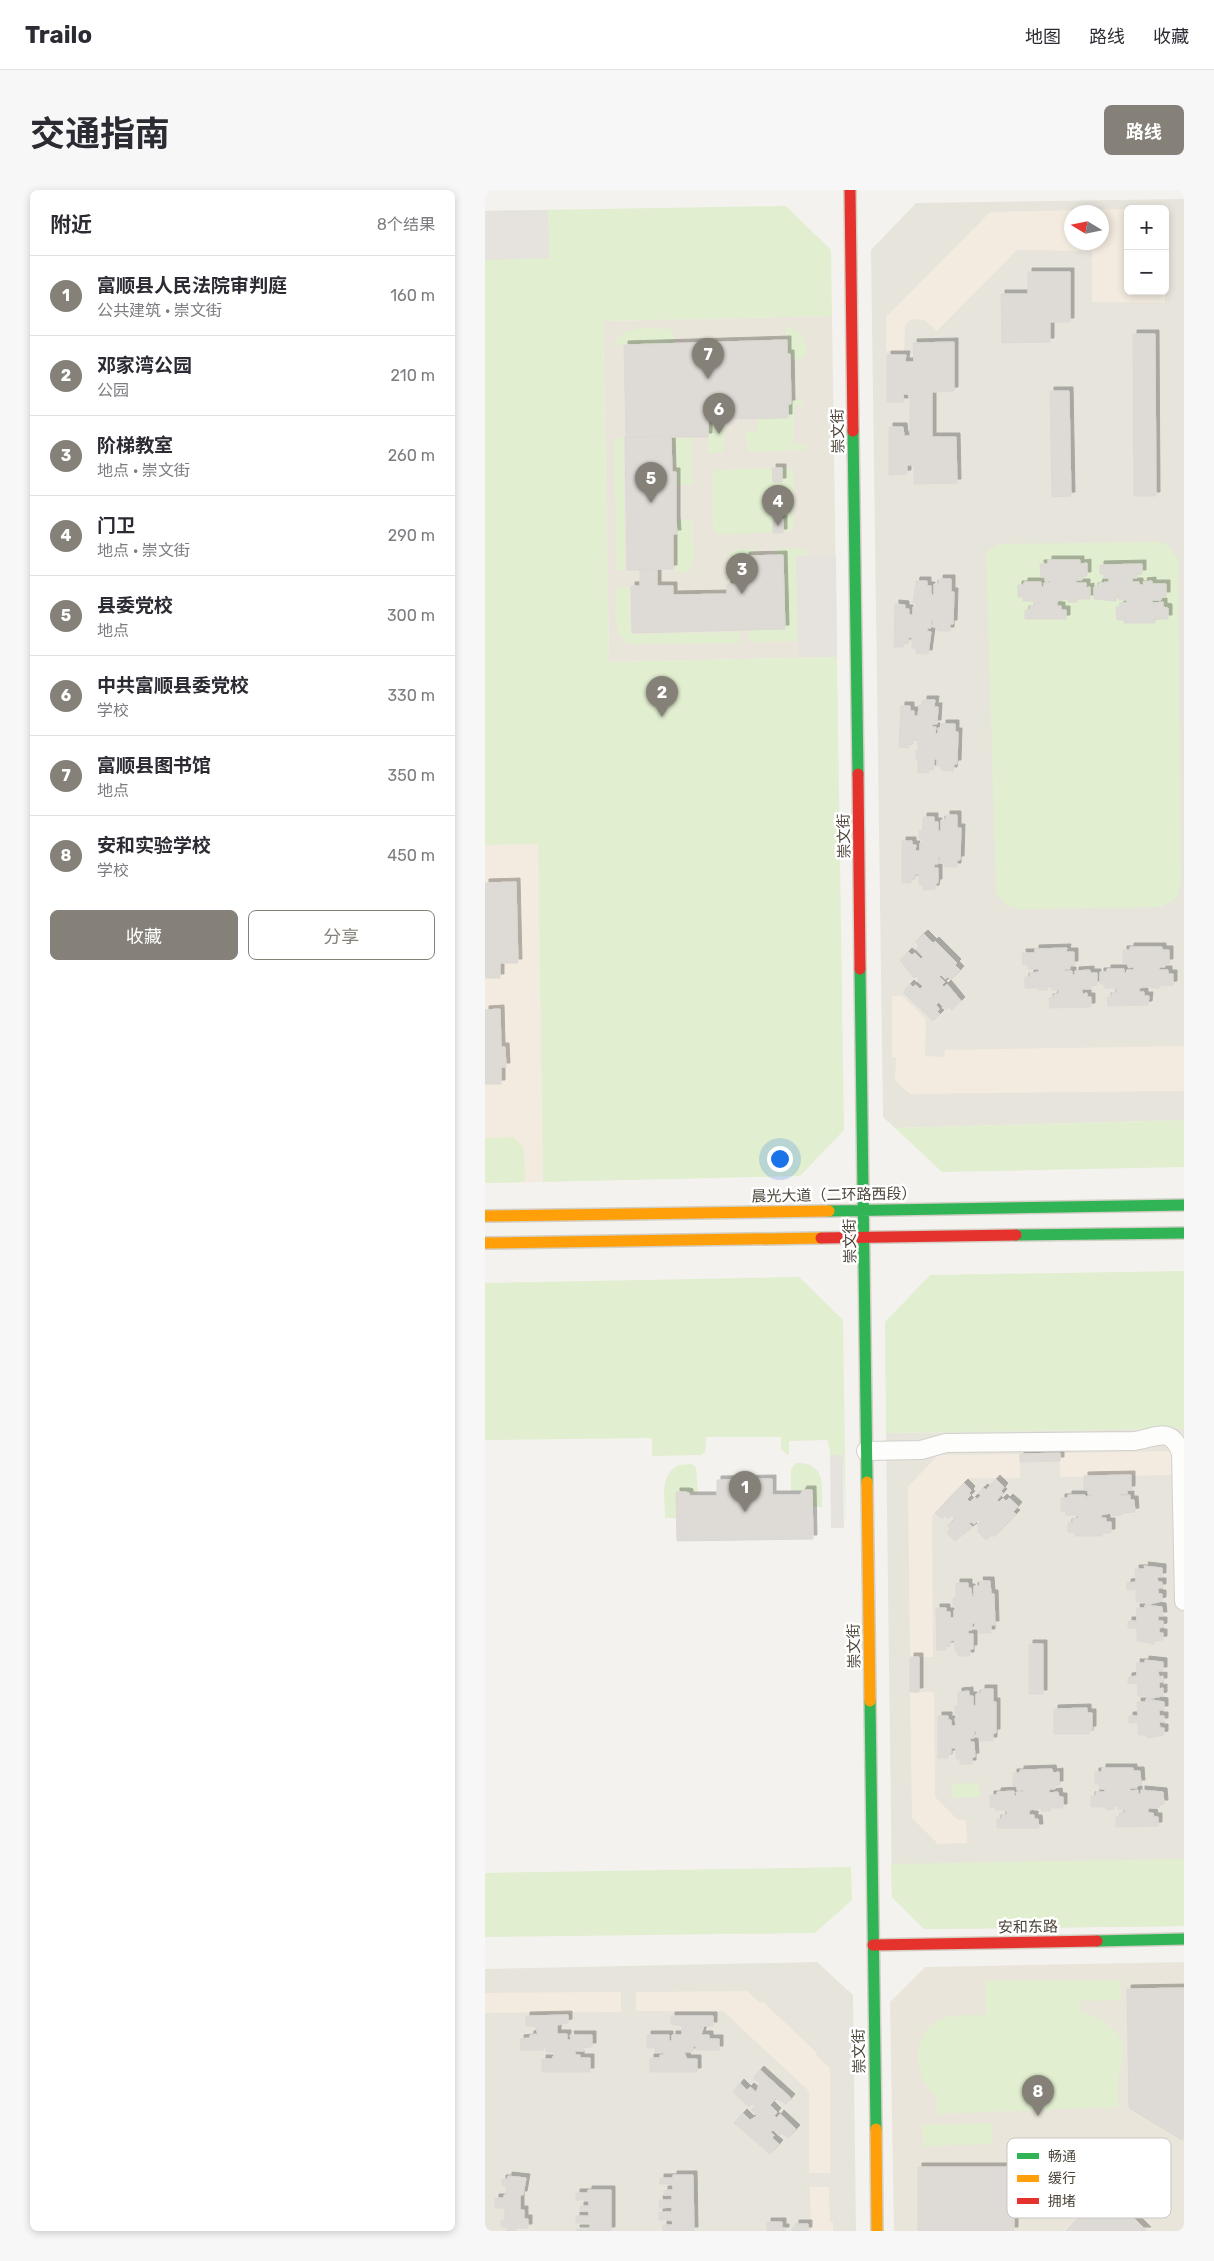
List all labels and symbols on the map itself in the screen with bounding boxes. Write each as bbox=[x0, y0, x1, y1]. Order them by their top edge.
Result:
north arrow bbox=[1064, 205, 1109, 250]
pin: 7 bbox=[692, 338, 724, 379]
pin: 6 bbox=[703, 393, 735, 434]
street label: 崇文街 bbox=[829, 408, 847, 454]
pin: 5 bbox=[635, 462, 667, 503]
pin: 4 bbox=[762, 485, 794, 526]
pin: 3 bbox=[726, 553, 758, 594]
pin: 2 bbox=[646, 676, 678, 717]
street label: 崇文街 bbox=[835, 813, 853, 859]
your location bbox=[767, 1146, 793, 1172]
street label: 晨光大道（二环路西段） bbox=[751, 1185, 917, 1205]
street label: 崇文街 bbox=[841, 1218, 859, 1264]
pin: 1 bbox=[729, 1471, 761, 1512]
street label: 崇文街 bbox=[845, 1623, 863, 1669]
street label: 安和东路 bbox=[998, 1917, 1058, 1937]
street label: 崇文街 bbox=[850, 2028, 868, 2074]
pin: 8 bbox=[1022, 2075, 1054, 2116]
legend bbox=[1007, 2138, 1171, 2218]
text: 畅通 bbox=[1048, 2148, 1076, 2165]
text: 缓行 bbox=[1048, 2170, 1076, 2187]
text: 拥堵 bbox=[1048, 2193, 1076, 2210]

